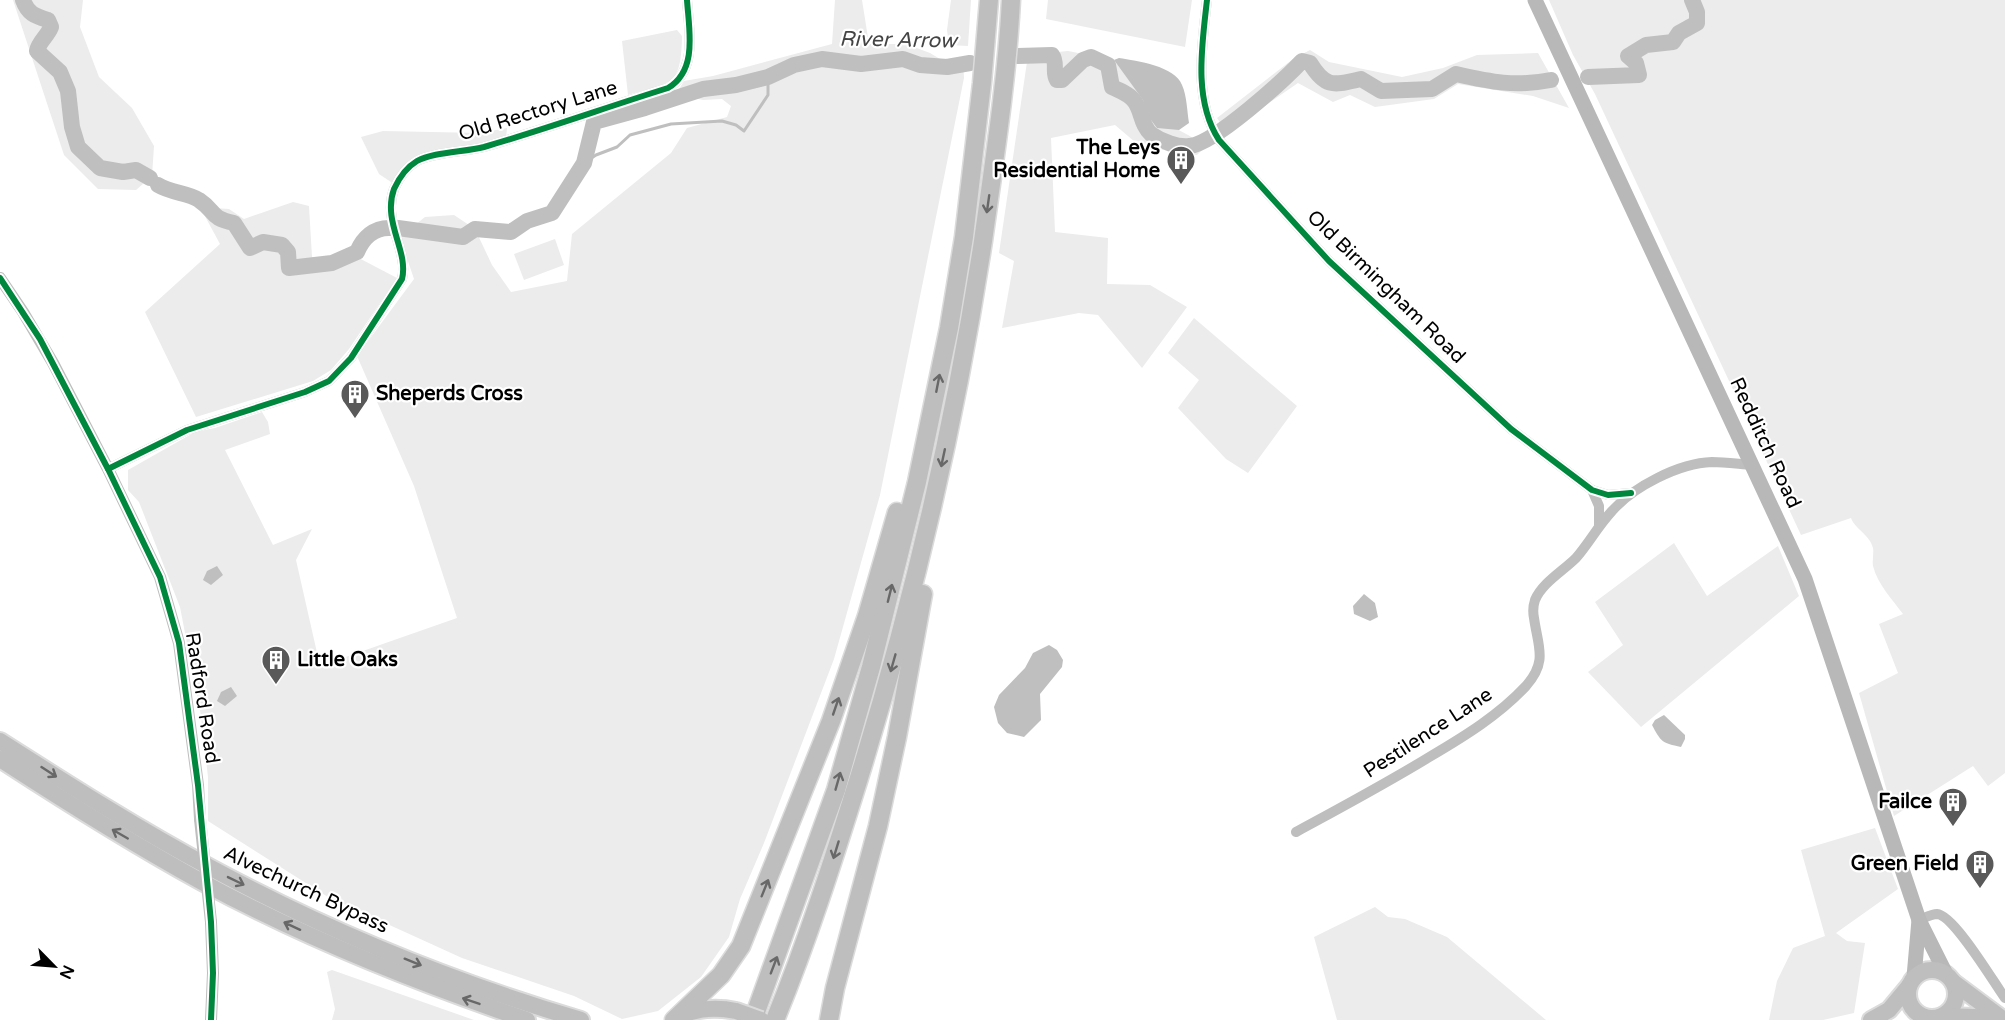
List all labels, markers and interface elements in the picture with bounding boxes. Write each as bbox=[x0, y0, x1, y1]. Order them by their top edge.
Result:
water label: River Arrow bbox=[839, 26, 959, 54]
street label: Old Rectory Lane bbox=[456, 75, 620, 147]
place label: The Leys Residential Home bbox=[993, 136, 1160, 183]
building icon: The Leys Residential Home bbox=[1165, 144, 1197, 186]
one-way arrow bbox=[983, 194, 994, 213]
street label: Old Birmingham Road bbox=[1302, 205, 1470, 369]
one-way arrow bbox=[933, 373, 944, 393]
street label: Redditch Road bbox=[1724, 374, 1806, 512]
building icon: Sheperds Cross bbox=[339, 378, 371, 420]
place label: Sheperds Cross bbox=[376, 382, 523, 406]
one-way arrow bbox=[937, 448, 948, 467]
one-way arrow bbox=[884, 584, 896, 603]
street label: Radford Road bbox=[180, 631, 224, 765]
building icon: Little Oaks bbox=[260, 644, 292, 686]
place label: Little Oaks bbox=[297, 648, 398, 672]
one-way arrow bbox=[887, 653, 898, 672]
street label: Pestilence Lane bbox=[1359, 683, 1497, 783]
one-way arrow bbox=[831, 697, 842, 716]
one-way arrow bbox=[40, 767, 57, 779]
one-way arrow bbox=[833, 772, 844, 791]
building icon: Failce bbox=[1937, 786, 1969, 828]
place label: Failce bbox=[1878, 790, 1932, 814]
one-way arrow bbox=[112, 828, 129, 840]
one-way arrow bbox=[830, 840, 841, 859]
street label: Alvechurch Bypass bbox=[220, 841, 392, 939]
building icon: Green Field bbox=[1964, 848, 1996, 890]
place label: Green Field bbox=[1851, 852, 1959, 876]
one-way arrow bbox=[227, 875, 245, 887]
one-way arrow bbox=[760, 879, 771, 898]
one-way arrow bbox=[283, 920, 301, 932]
north arrow bbox=[24, 936, 84, 996]
one-way arrow bbox=[769, 956, 780, 975]
one-way arrow bbox=[403, 957, 422, 968]
text: N bbox=[55, 962, 78, 982]
one-way arrow bbox=[463, 995, 481, 1006]

